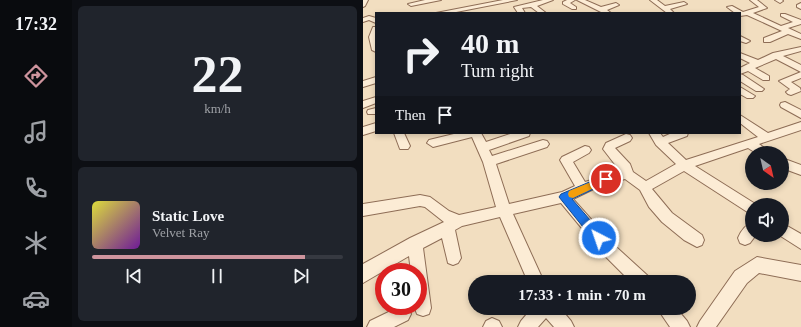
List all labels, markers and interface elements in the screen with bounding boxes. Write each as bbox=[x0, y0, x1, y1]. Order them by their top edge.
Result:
text: 17:32 bbox=[15, 14, 57, 34]
icon: right bbox=[395, 28, 447, 80]
text: 40 m bbox=[461, 28, 519, 59]
text: 22 bbox=[192, 46, 244, 103]
text: Turn right bbox=[461, 61, 534, 81]
icon: directions bbox=[22, 62, 50, 90]
text: km/h bbox=[204, 101, 231, 116]
icon: arrive bbox=[434, 104, 456, 126]
text: Then bbox=[395, 107, 426, 123]
icon: music bbox=[22, 118, 50, 146]
north arrow bbox=[745, 146, 789, 190]
map controls bbox=[745, 146, 789, 242]
pin bbox=[589, 162, 623, 196]
icon: arrive bbox=[595, 168, 617, 190]
icon: phone bbox=[22, 174, 50, 202]
button: sound bbox=[745, 198, 789, 242]
text: Static Love bbox=[152, 208, 224, 224]
position arrow bbox=[578, 217, 620, 259]
text: Velvet Ray bbox=[152, 225, 209, 240]
icon: climate bbox=[22, 229, 50, 257]
speed limit sign: 30 bbox=[375, 263, 427, 315]
icon: previous bbox=[123, 265, 145, 287]
icon: pause bbox=[206, 265, 228, 287]
icon: next bbox=[290, 265, 312, 287]
icon: car bbox=[22, 285, 50, 313]
text: 17:33 · 1 min · 70 m bbox=[518, 287, 646, 303]

